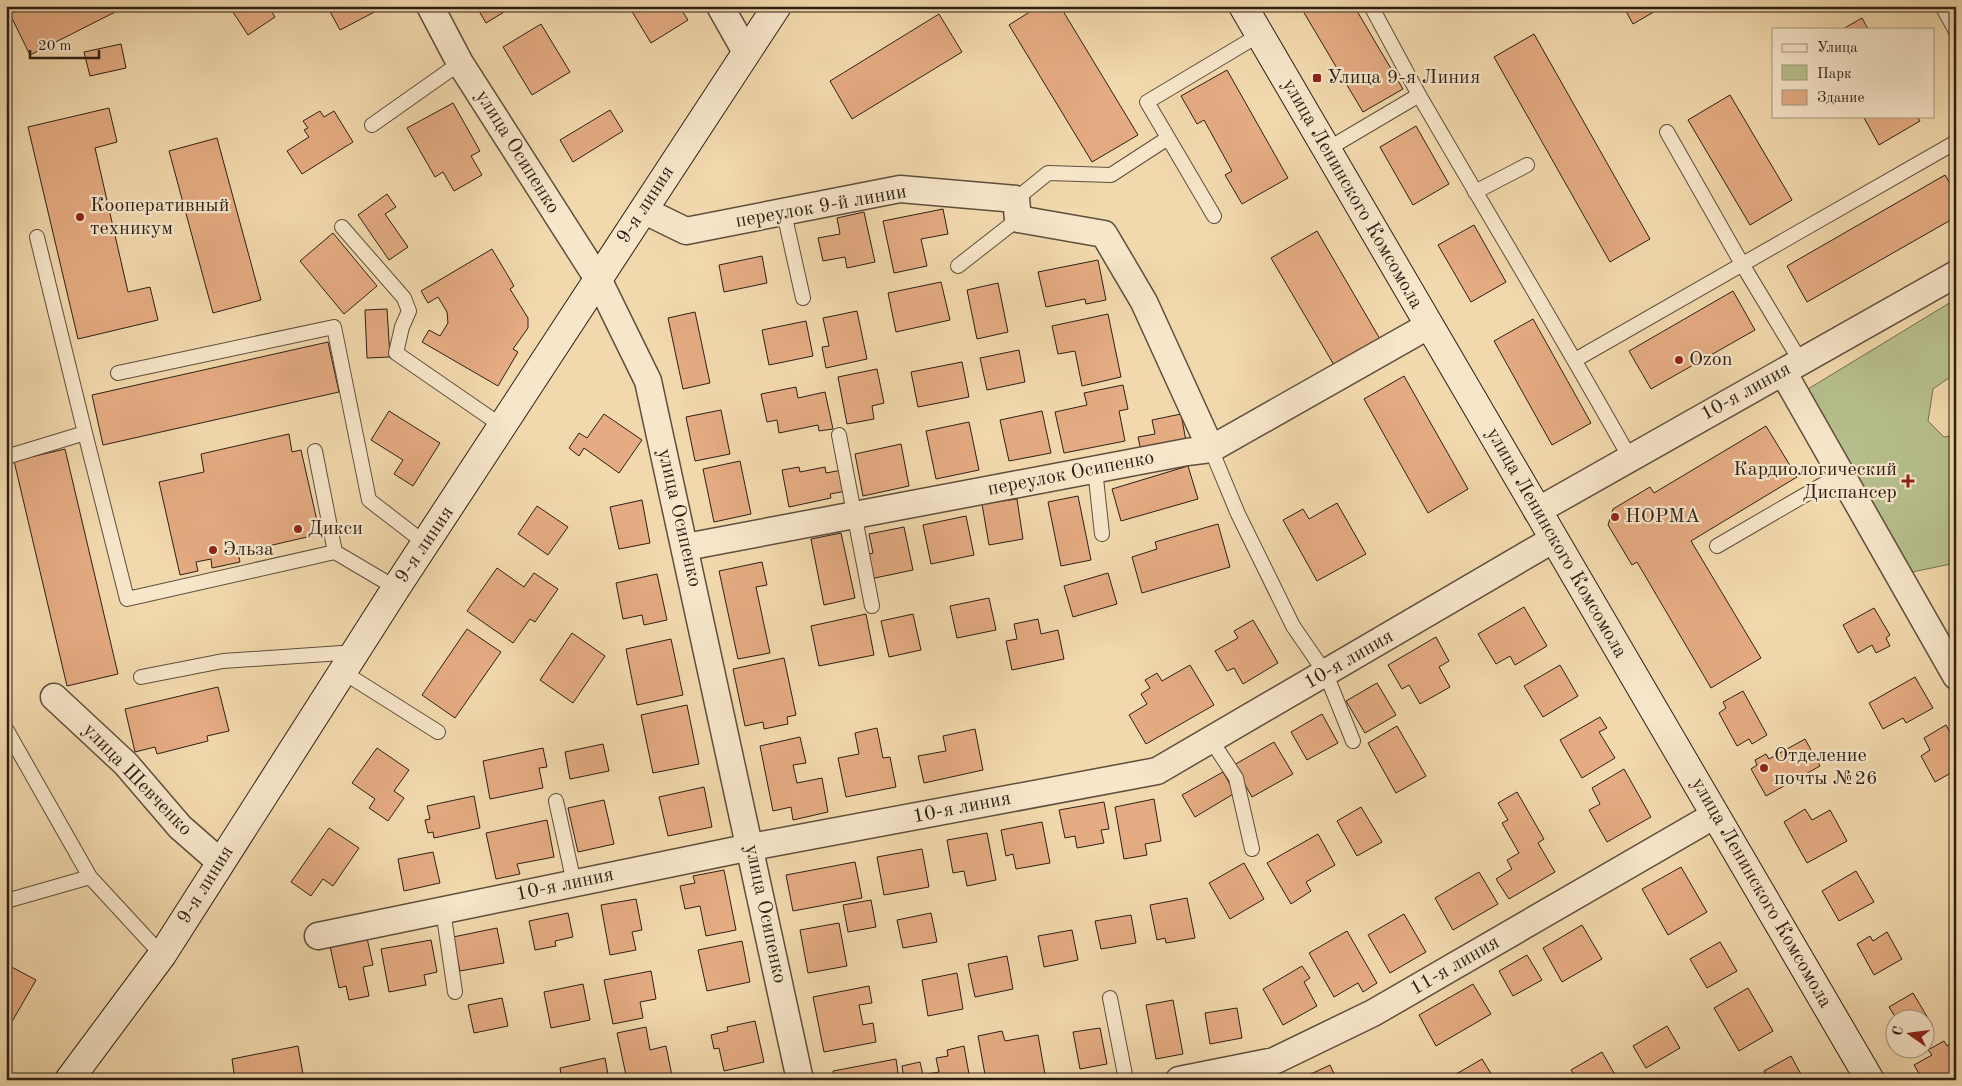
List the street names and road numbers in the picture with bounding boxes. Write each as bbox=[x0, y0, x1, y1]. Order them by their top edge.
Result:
street label: улица Ленинского Комсомола bbox=[1278, 75, 1426, 313]
street label: улица Осипенко bbox=[471, 87, 563, 217]
street label: 9-я линия bbox=[614, 163, 678, 247]
street label: переулок 9-й линии bbox=[734, 182, 908, 232]
street label: 10-я линия bbox=[1698, 359, 1794, 425]
street label: улица Ленинского Комсомола bbox=[1482, 424, 1630, 662]
street label: улица Осипенко bbox=[653, 447, 705, 589]
street label: переулок Осипенко bbox=[986, 448, 1156, 500]
street label: 9-я линия bbox=[392, 503, 458, 587]
street label: 10-я линия bbox=[1301, 626, 1397, 694]
street label: улица Шевченко bbox=[78, 720, 196, 840]
street label: улица Ленинского Комсомола bbox=[1687, 774, 1835, 1012]
street label: 10-я линия bbox=[911, 789, 1013, 827]
street label: 9-я линия bbox=[174, 842, 238, 928]
street label: улица Осипенко bbox=[741, 843, 789, 985]
street label: 10-я линия bbox=[514, 865, 616, 905]
street label: 11-я линия bbox=[1407, 932, 1503, 1000]

